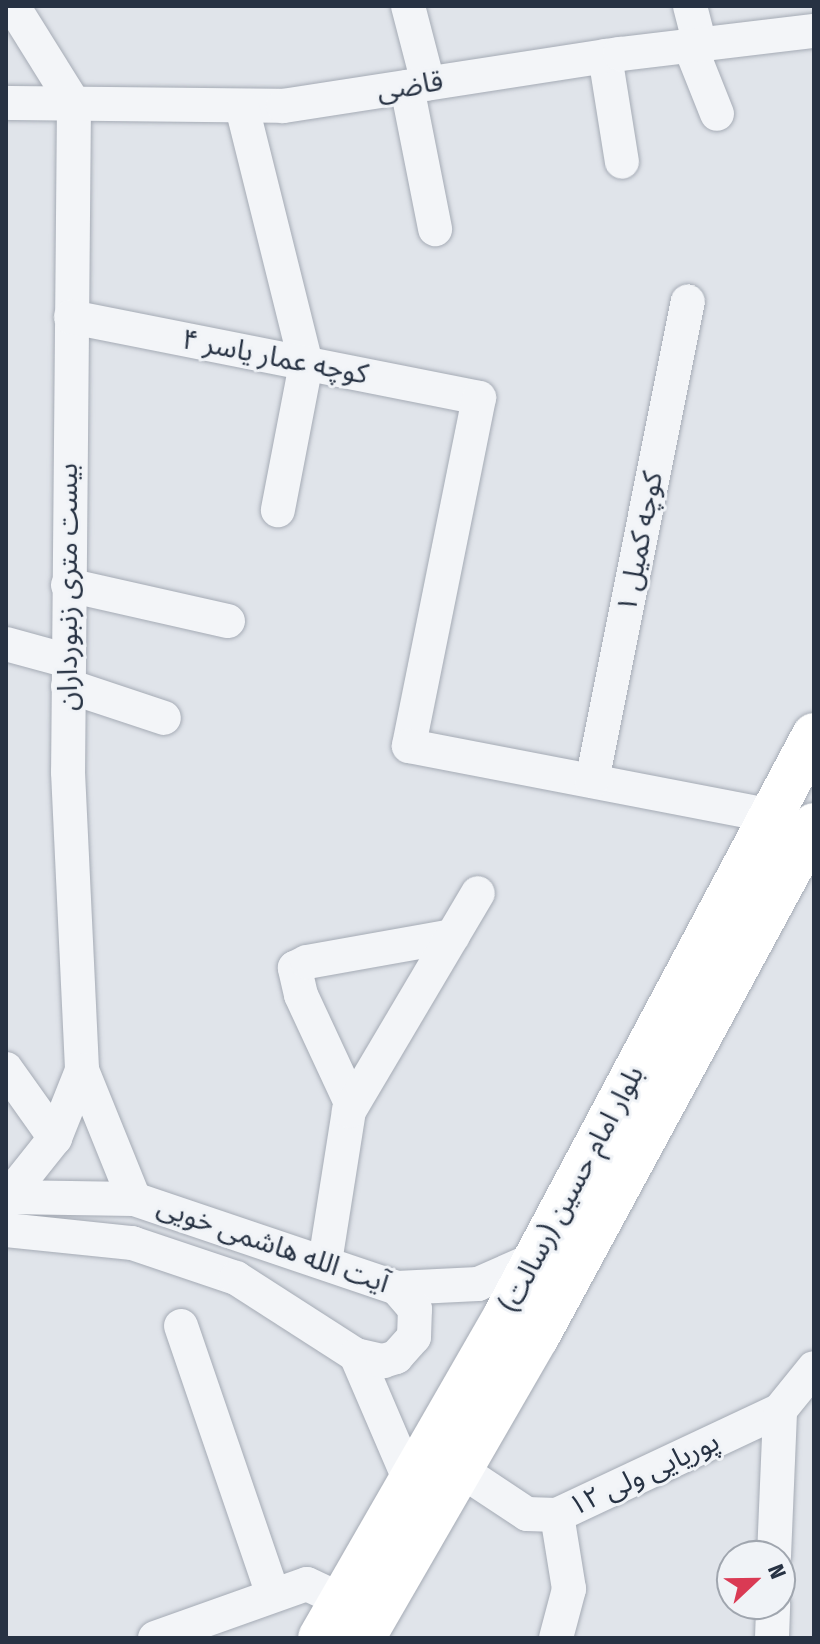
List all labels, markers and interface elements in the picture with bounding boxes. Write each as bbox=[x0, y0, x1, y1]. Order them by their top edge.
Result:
street label: قاضی bbox=[375, 64, 445, 108]
street label: کوچه عمار یاسر ۴ bbox=[179, 322, 371, 392]
street label: بیست متری زنبورداران bbox=[51, 463, 85, 711]
street label: کوچه کمیل ۱ bbox=[610, 469, 670, 615]
street label: بلوار امام حسین (رسالت) bbox=[493, 1060, 651, 1318]
street label: آیت الله هاشمی خویی bbox=[153, 1190, 393, 1300]
street label: پوریایی ولی ۱۲ bbox=[563, 1425, 725, 1523]
north arrow bbox=[716, 1540, 796, 1620]
text: N bbox=[762, 1560, 792, 1583]

